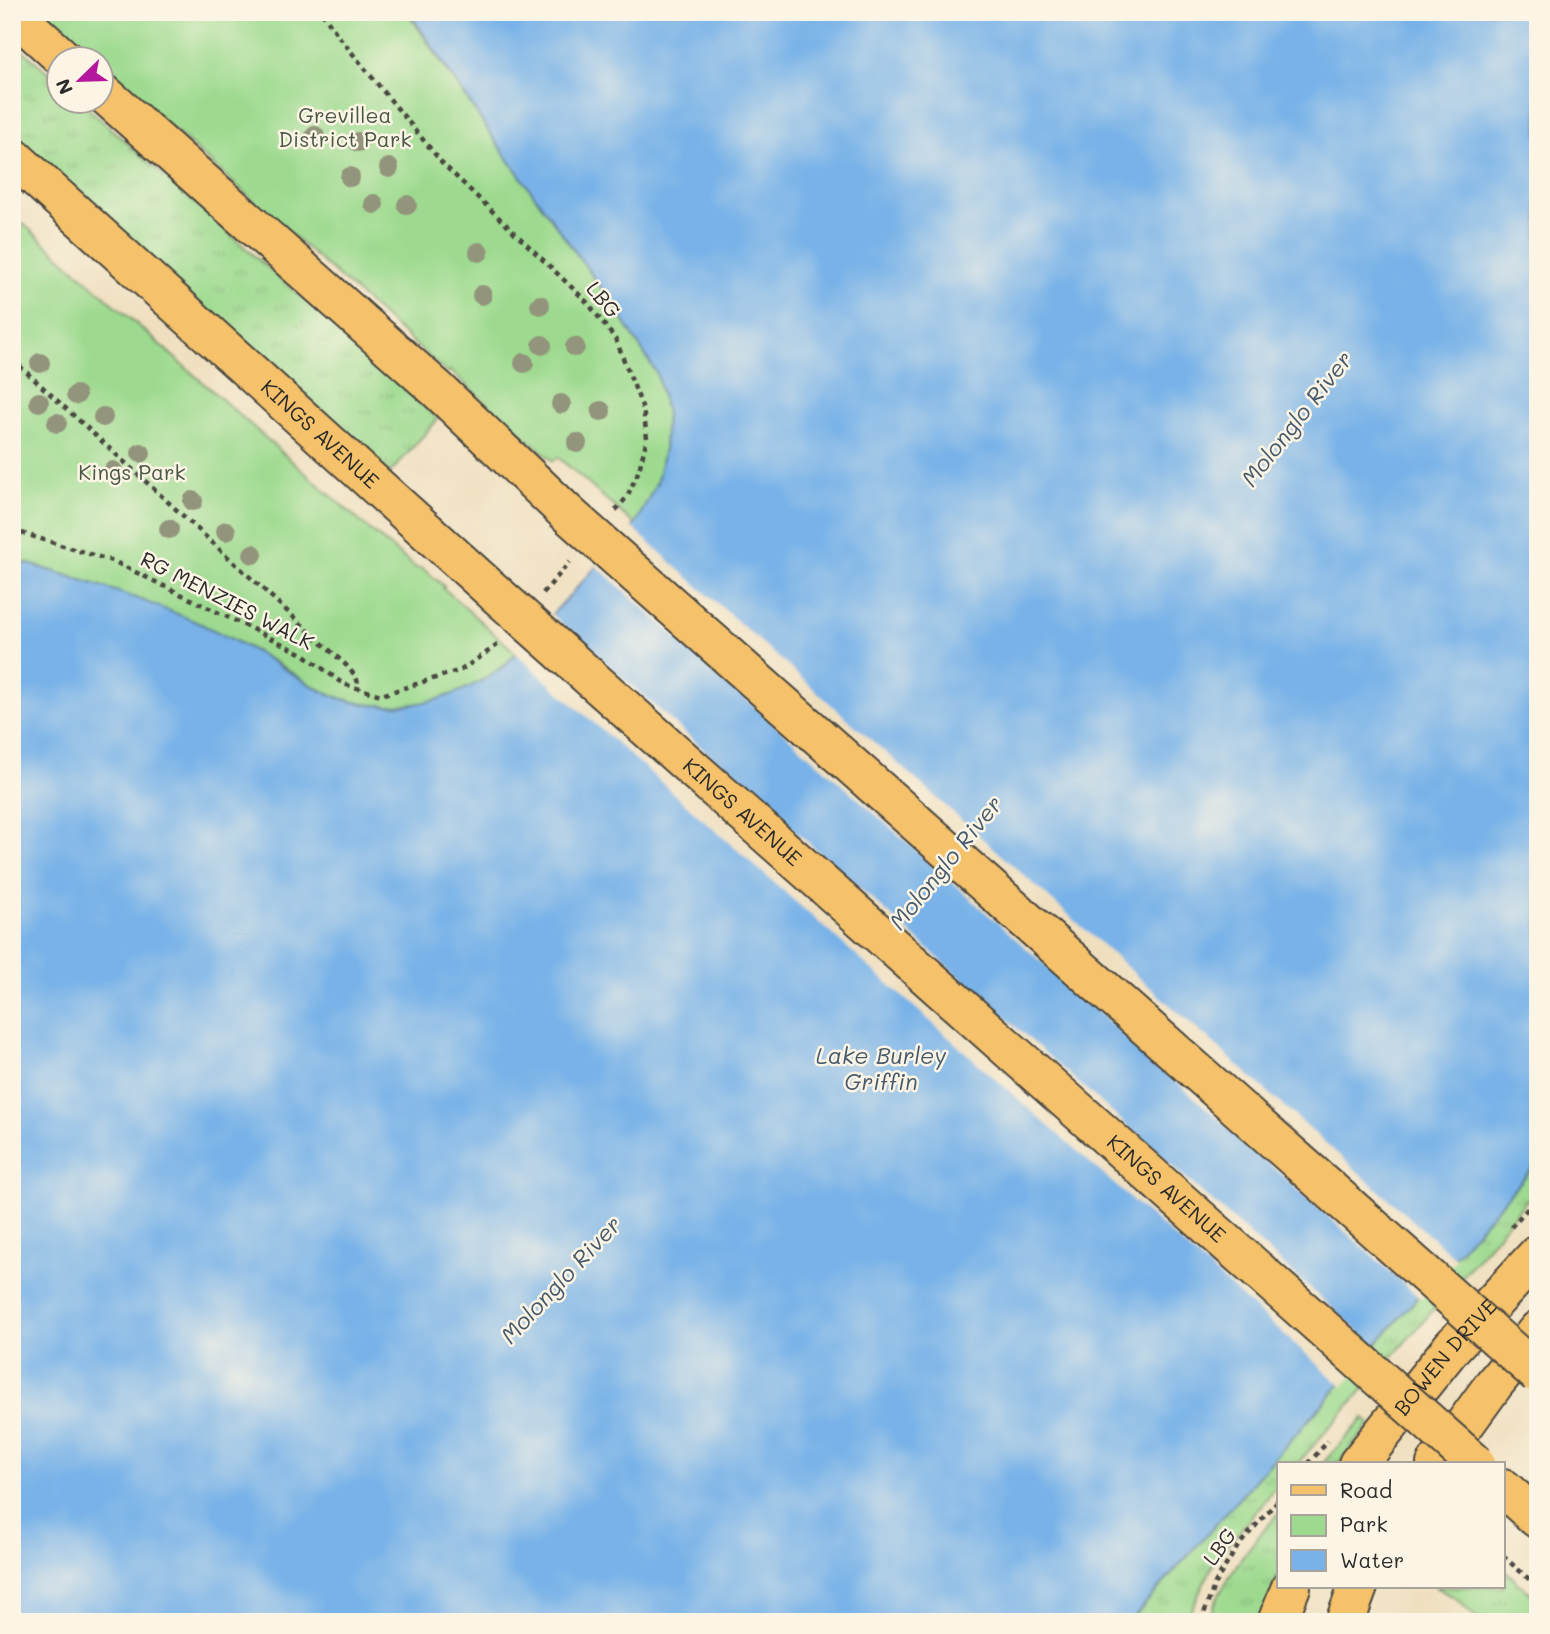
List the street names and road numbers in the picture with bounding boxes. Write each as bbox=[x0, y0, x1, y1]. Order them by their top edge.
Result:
street label: LBG bbox=[581, 275, 627, 323]
street label: KINGS AVENUE bbox=[256, 373, 385, 494]
street label: RG MENZIES WALK bbox=[137, 544, 319, 655]
street label: KINGS AVENUE bbox=[678, 751, 808, 871]
street label: KINGS AVENUE bbox=[1102, 1128, 1232, 1248]
street label: BOWEN DRIVE bbox=[1387, 1292, 1502, 1420]
street label: LBG bbox=[1196, 1522, 1241, 1570]

